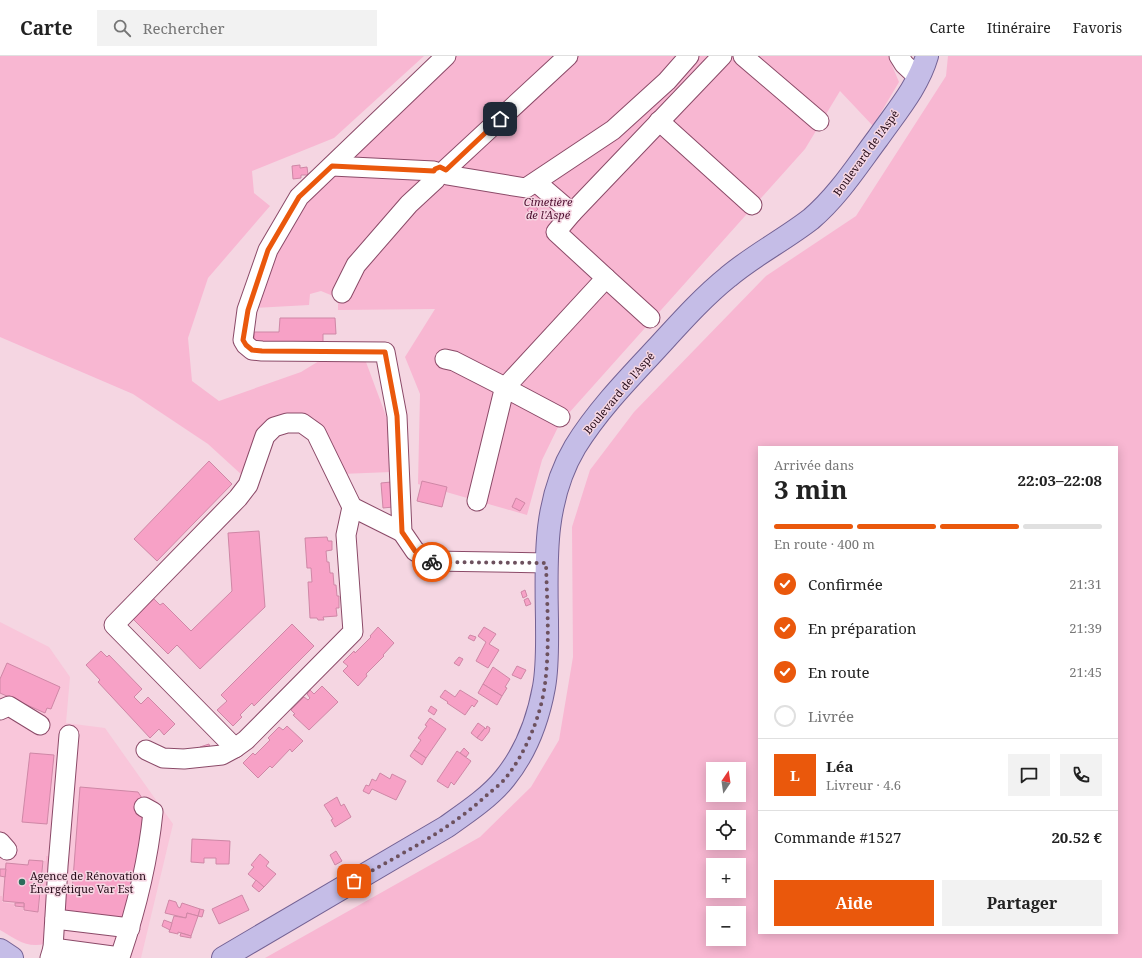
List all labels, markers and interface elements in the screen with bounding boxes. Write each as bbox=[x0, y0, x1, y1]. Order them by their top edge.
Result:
search box bbox=[97, 10, 377, 46]
text: Carte bbox=[20, 15, 73, 41]
icon: search bbox=[111, 17, 133, 39]
text: Rechercher bbox=[143, 18, 224, 38]
text: Carte bbox=[930, 18, 965, 37]
text: Itinéraire bbox=[987, 18, 1051, 37]
text: Favoris bbox=[1073, 18, 1122, 37]
pin bbox=[483, 102, 517, 136]
street label: Boulevard de l'Aspé bbox=[829, 107, 902, 199]
icon: home bbox=[489, 108, 511, 130]
park label: Cimetière de l'Aspé bbox=[524, 194, 573, 222]
street label: Boulevard de l'Aspé bbox=[580, 348, 658, 437]
text: Arrivée dans bbox=[774, 456, 854, 474]
text: 22:03–22:08 bbox=[1018, 470, 1102, 490]
text: 3 min bbox=[774, 471, 848, 507]
text: En route · 400 m bbox=[774, 535, 875, 553]
courier bbox=[412, 542, 452, 582]
icon: bike bbox=[421, 551, 443, 573]
icon: check bbox=[774, 573, 796, 595]
text: Confirmée bbox=[808, 574, 883, 594]
text: 21:31 bbox=[1069, 575, 1102, 593]
icon: check bbox=[774, 617, 796, 639]
text: En préparation bbox=[808, 618, 917, 638]
text: 21:39 bbox=[1069, 619, 1102, 637]
icon: check bbox=[774, 661, 796, 683]
text: En route bbox=[808, 662, 869, 682]
text: 21:45 bbox=[1069, 663, 1102, 681]
text: Livrée bbox=[808, 706, 854, 726]
button: chat bbox=[1008, 754, 1050, 796]
button: phone bbox=[1060, 754, 1102, 796]
text: Léa bbox=[826, 756, 853, 776]
north arrow bbox=[706, 762, 746, 802]
map controls bbox=[706, 762, 746, 946]
text: L bbox=[790, 765, 800, 785]
text: Livreur · 4.6 bbox=[826, 776, 901, 794]
button: locate bbox=[706, 810, 746, 850]
text: Commande #1527 bbox=[774, 827, 901, 847]
text: 20.52 € bbox=[1051, 827, 1102, 847]
button: + bbox=[706, 858, 746, 898]
pin bbox=[337, 864, 371, 898]
place label: Agence de Rénovation Énergétique Var Est bbox=[30, 868, 146, 896]
icon: bag bbox=[343, 870, 365, 892]
marker: Agence de Rénovation Énergétique Var Est bbox=[17, 877, 27, 887]
button: Aide bbox=[774, 880, 934, 926]
button: Partager bbox=[942, 880, 1102, 926]
button: − bbox=[706, 906, 746, 946]

